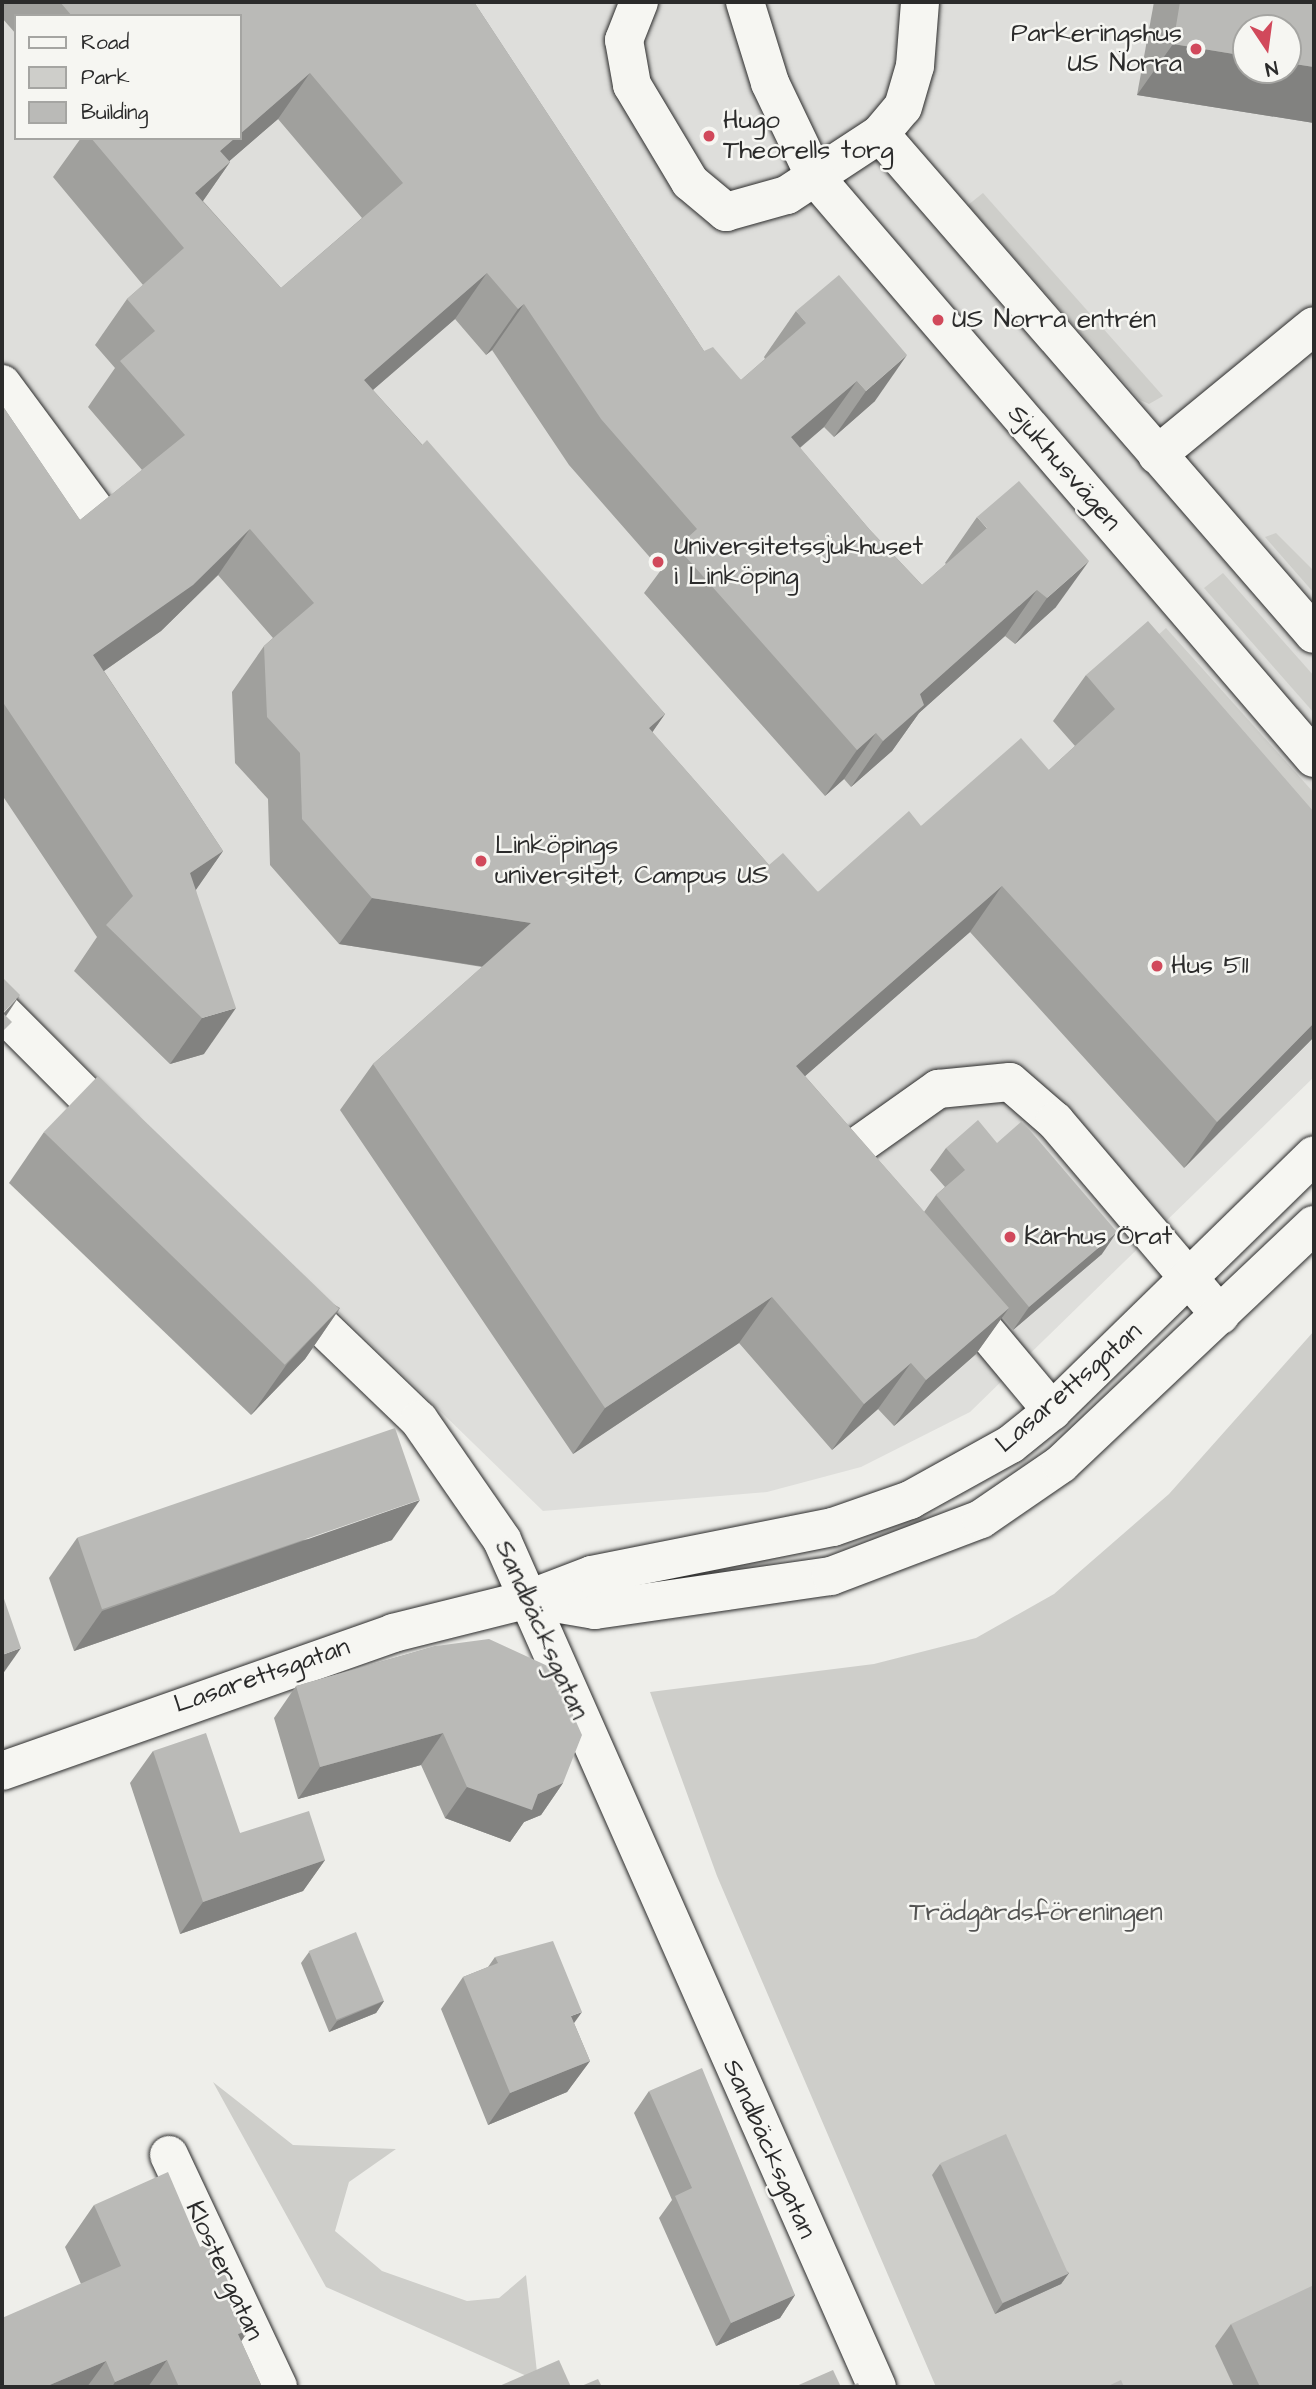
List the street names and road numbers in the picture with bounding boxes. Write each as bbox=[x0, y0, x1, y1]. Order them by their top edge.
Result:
street label: Sjukhusvägen bbox=[1001, 399, 1127, 537]
street label: Lasarettsgatan bbox=[990, 1316, 1148, 1460]
street label: Sandbäcksgatan bbox=[488, 1536, 594, 1724]
street label: Lasarettsgatan bbox=[170, 1631, 354, 1721]
street label: Sandbäcksgatan bbox=[716, 2055, 822, 2243]
street label: Klostergatan bbox=[178, 2197, 270, 2345]

